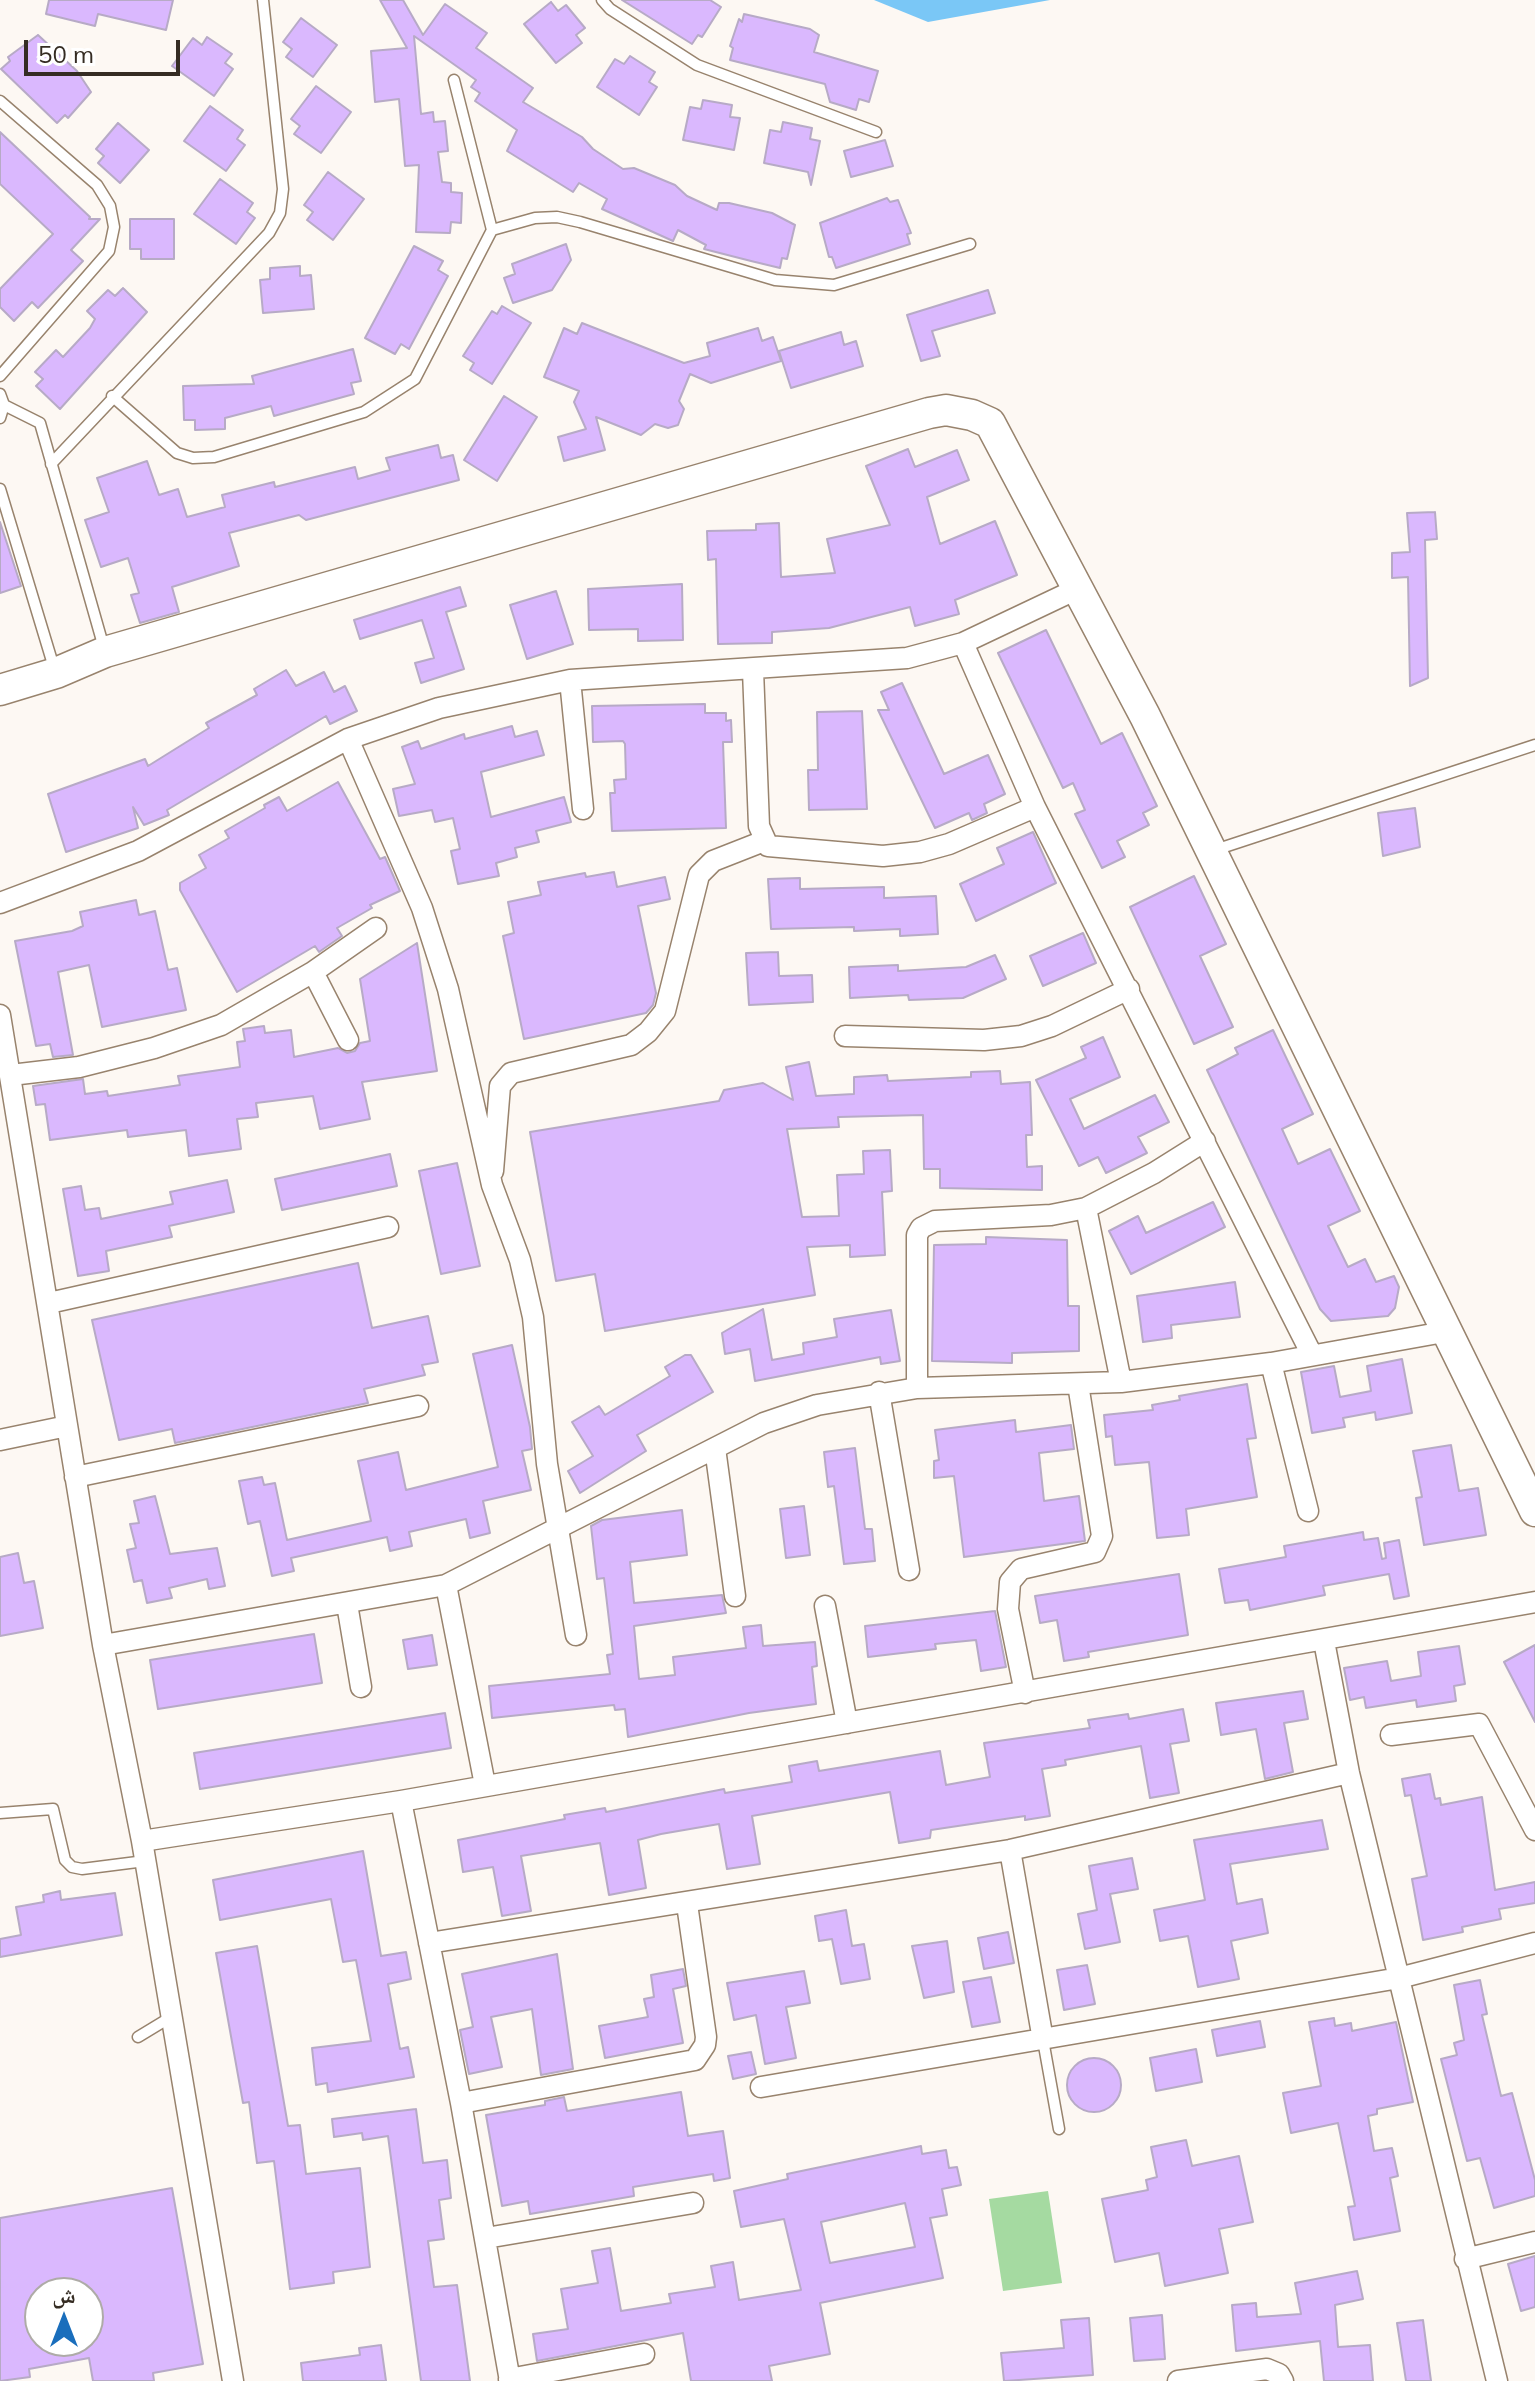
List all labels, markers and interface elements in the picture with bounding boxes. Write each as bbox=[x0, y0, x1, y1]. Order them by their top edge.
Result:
scale bar bbox=[28, 24, 184, 74]
text: 50 m bbox=[38, 39, 94, 69]
north arrow bbox=[24, 2277, 104, 2357]
text: ش bbox=[52, 2281, 76, 2309]

